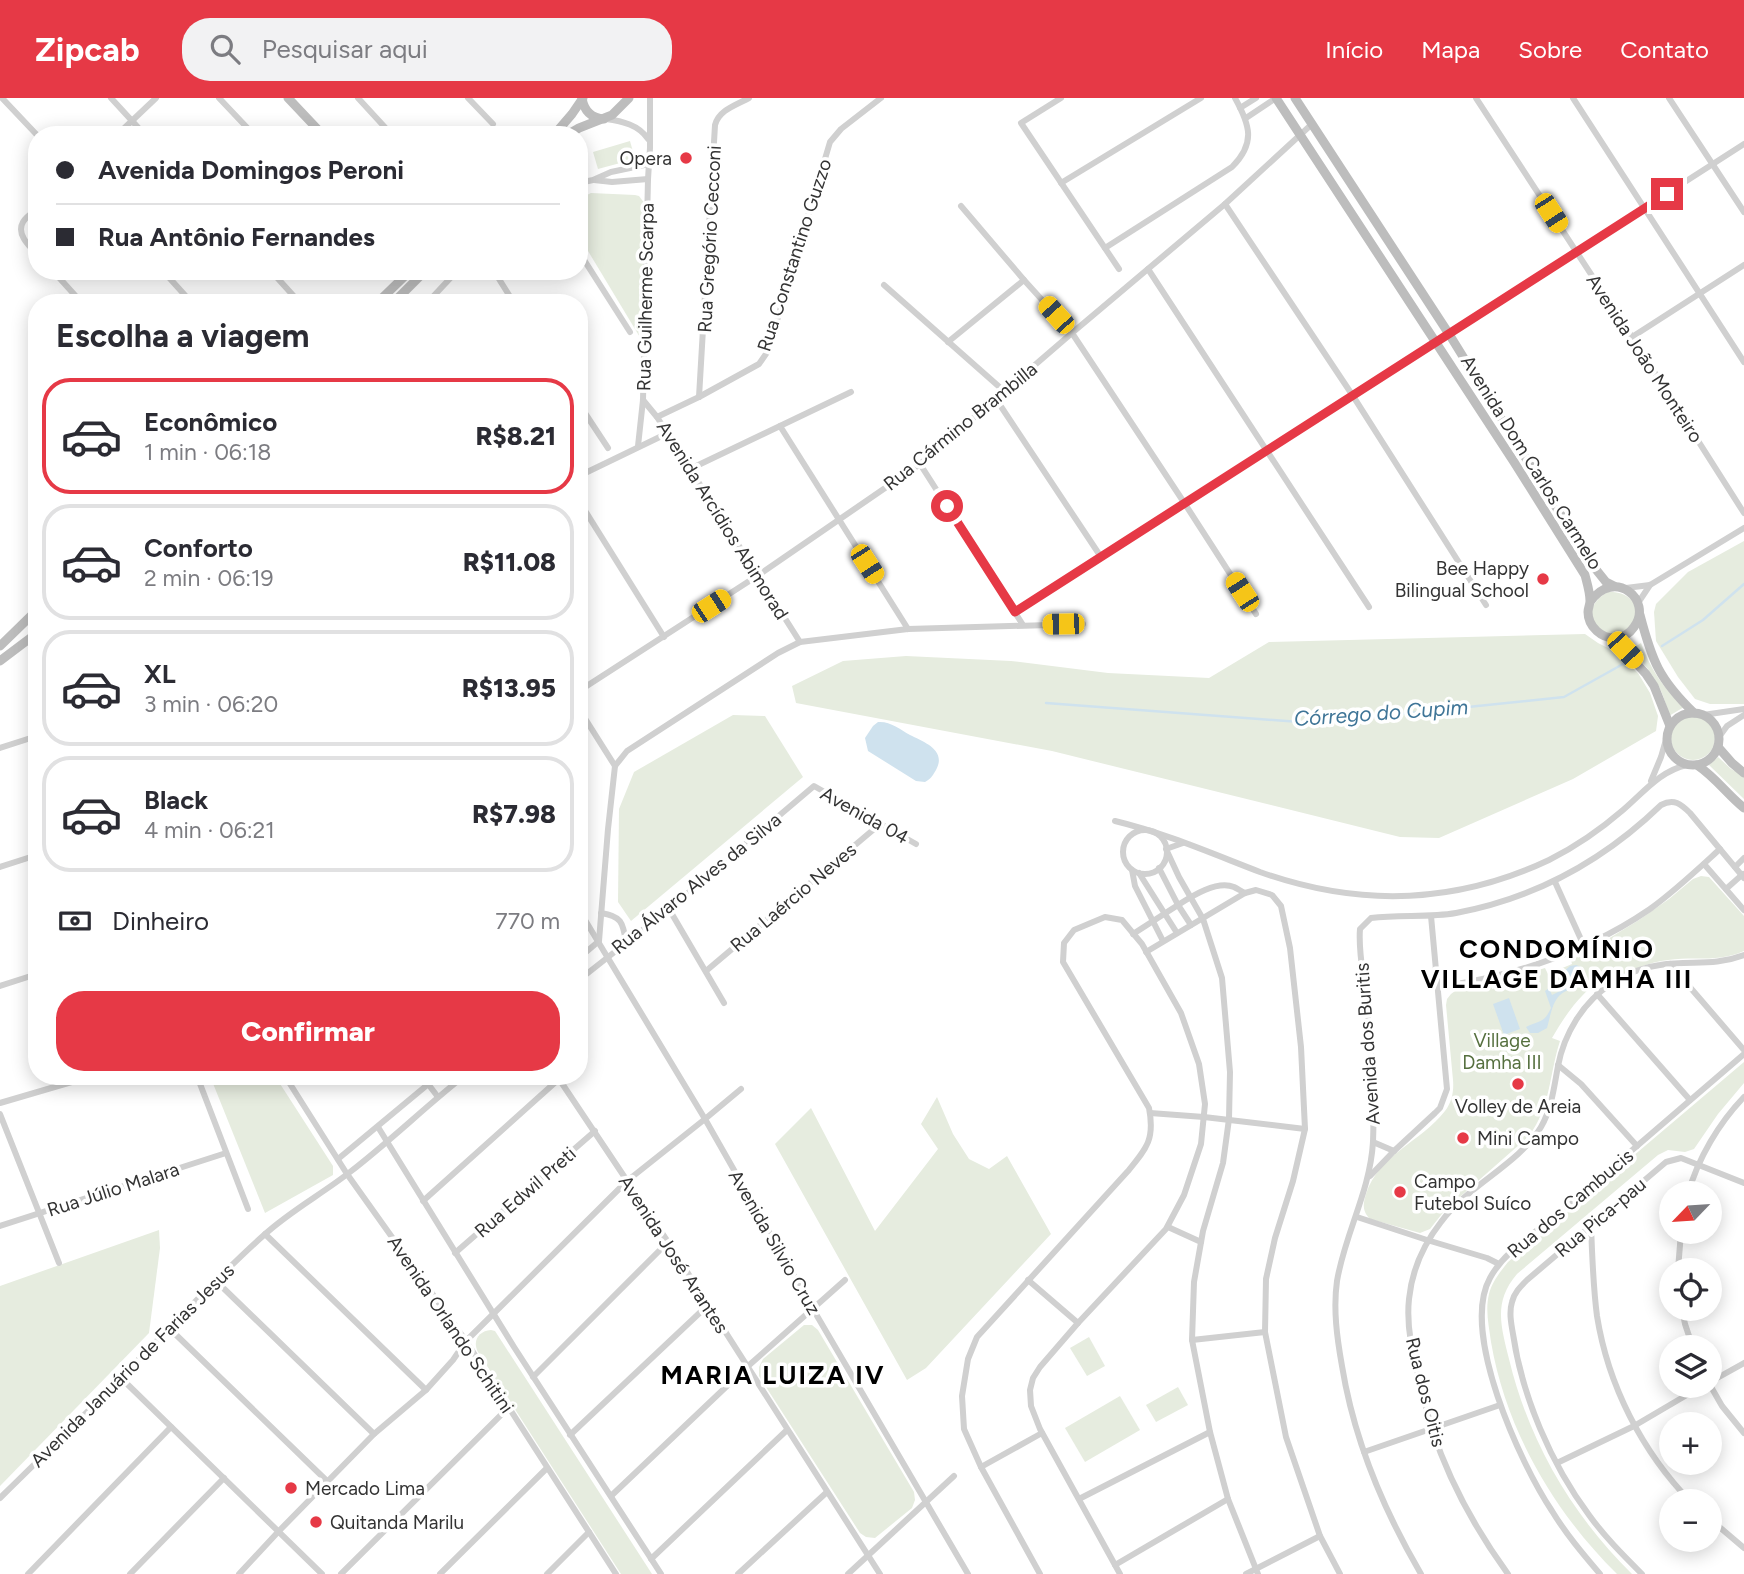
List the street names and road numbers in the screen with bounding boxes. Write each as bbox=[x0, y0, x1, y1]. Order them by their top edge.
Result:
street label: Rua Gregório Cecconi bbox=[693, 145, 726, 333]
street label: Rua Constantino Guzzo bbox=[752, 156, 836, 354]
street label: Rua Guilherme Scarpa bbox=[632, 203, 659, 391]
street label: Avenida João Monteiro bbox=[1581, 270, 1708, 447]
street label: Avenida Dom Carlos Carmelo bbox=[1456, 351, 1607, 574]
street label: Rua Cármino Brambilla bbox=[879, 357, 1042, 495]
street label: Avenida Arcídios Abimorad bbox=[652, 417, 793, 624]
street label: Avenida 04 bbox=[817, 782, 913, 849]
street label: Rua Álvaro Alves da Silva bbox=[607, 808, 786, 959]
street label: Rua Laércio Neves bbox=[726, 838, 861, 957]
street label: Avenida dos Buritis bbox=[1350, 962, 1385, 1126]
street label: Rua Edwil Preti bbox=[470, 1142, 581, 1243]
street label: Rua dos Cambucis bbox=[1503, 1144, 1638, 1263]
street label: Rua Júlio Malara bbox=[44, 1157, 182, 1222]
street label: Avenida Silvio Cruz bbox=[724, 1166, 825, 1319]
street label: Avenida José Arantes bbox=[614, 1171, 733, 1338]
street label: Rua Pica-pau bbox=[1550, 1173, 1650, 1262]
street label: Avenida Orlando Schitini bbox=[383, 1231, 519, 1417]
street label: Avenida Januário de Farias Jesus bbox=[26, 1259, 239, 1472]
street label: Rua dos Oitis bbox=[1401, 1335, 1450, 1449]

